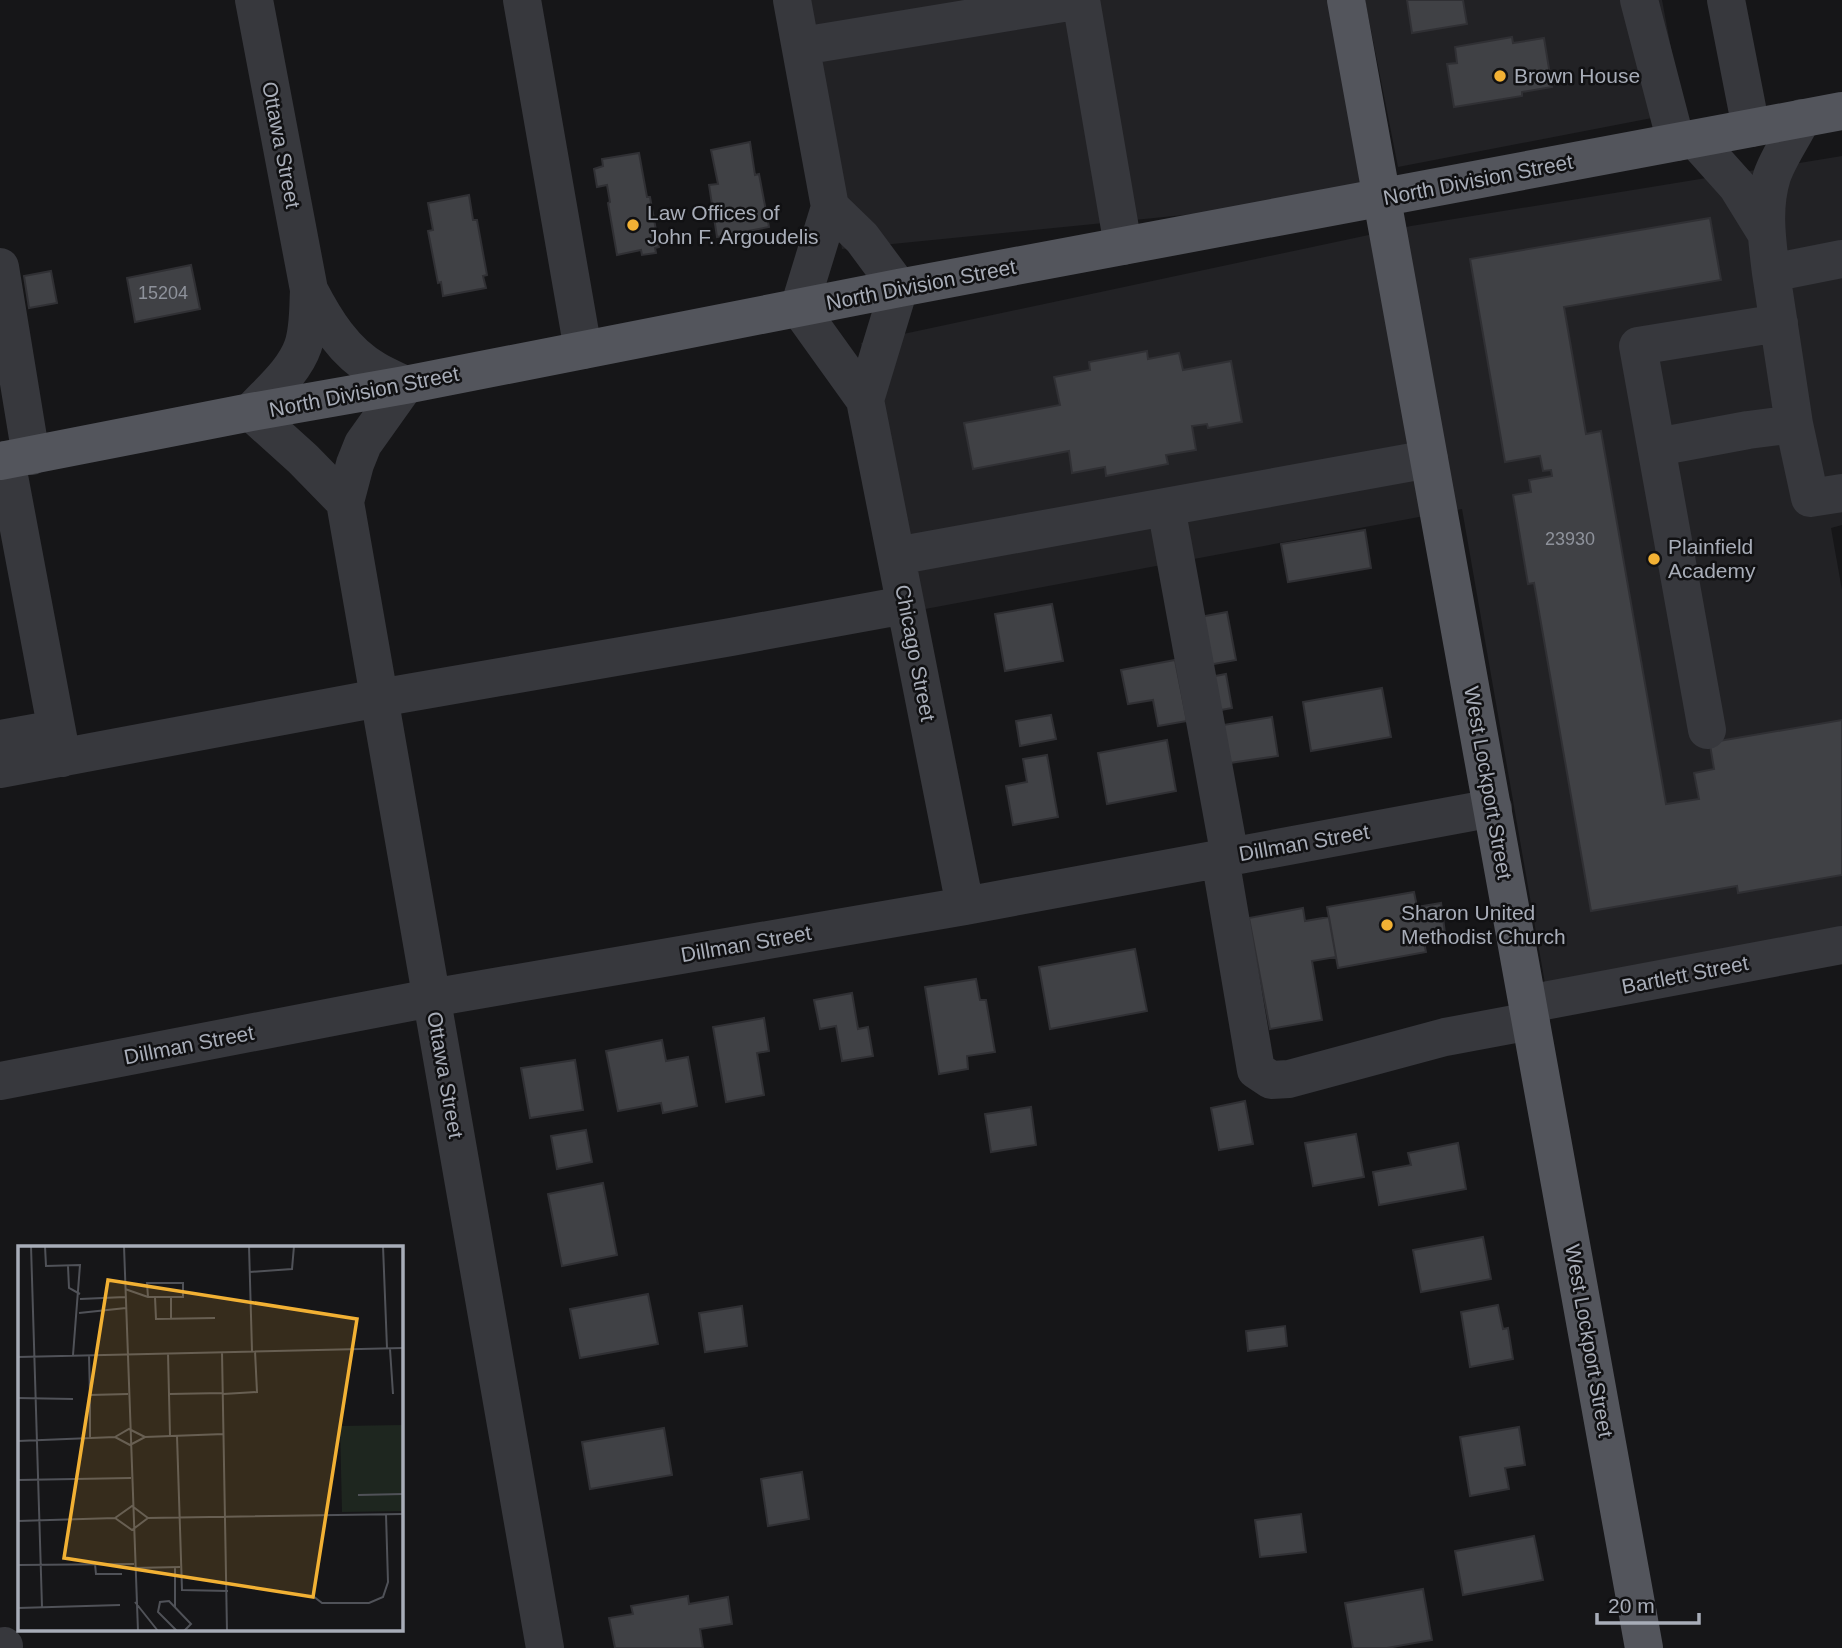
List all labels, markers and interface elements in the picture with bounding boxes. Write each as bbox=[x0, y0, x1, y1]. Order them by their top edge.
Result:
place label: Brown House bbox=[1514, 64, 1640, 87]
marker: Brown House bbox=[1492, 68, 1508, 84]
street label: Ottawa Street bbox=[258, 80, 305, 210]
street label: North Division Street bbox=[1381, 150, 1575, 209]
place label: Law Offices of John F. Argoudelis bbox=[647, 201, 819, 248]
marker: Law Offices of John F. Argoudelis bbox=[625, 217, 641, 233]
street label: North Division Street bbox=[824, 255, 1018, 314]
house number: 15204 bbox=[138, 283, 188, 303]
street label: North Division Street bbox=[267, 362, 461, 421]
house number: 23930 bbox=[1545, 529, 1595, 549]
place label: Plainfield Academy bbox=[1668, 535, 1756, 582]
marker: Plainfield Academy bbox=[1646, 551, 1662, 567]
street label: Chicago Street bbox=[891, 583, 940, 723]
street label: West Lockport Street bbox=[1460, 685, 1517, 881]
street label: Dillman Street bbox=[1237, 820, 1371, 865]
place label: Sharon United Methodist Church bbox=[1401, 901, 1566, 948]
marker: Sharon United Methodist Church bbox=[1379, 917, 1395, 933]
street label: Dillman Street bbox=[679, 921, 813, 966]
street label: Bartlett Street bbox=[1620, 951, 1750, 998]
street label: Ottawa Street bbox=[423, 1010, 468, 1140]
street label: Dillman Street bbox=[122, 1021, 256, 1068]
street label: West Lockport Street bbox=[1561, 1243, 1618, 1439]
inset map bbox=[18, 1246, 402, 1630]
scale bar bbox=[1597, 1582, 1699, 1626]
text: 20 m bbox=[1608, 1594, 1655, 1617]

